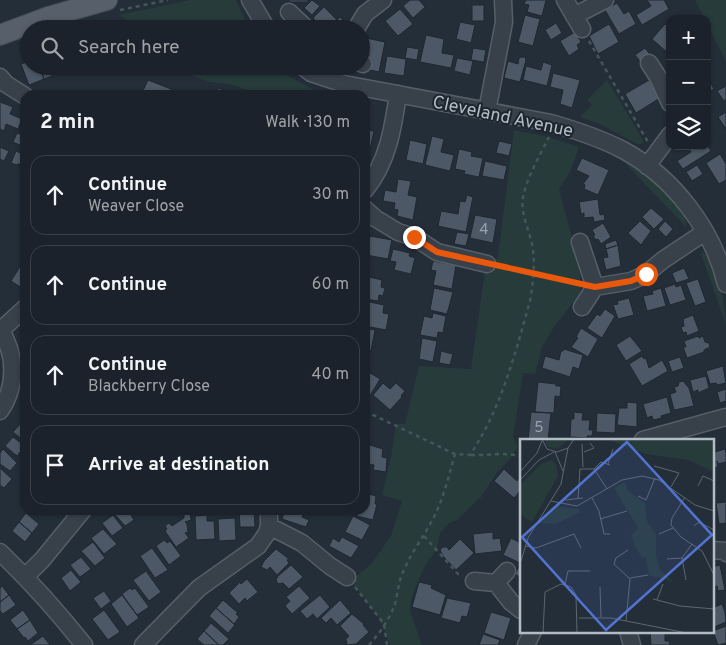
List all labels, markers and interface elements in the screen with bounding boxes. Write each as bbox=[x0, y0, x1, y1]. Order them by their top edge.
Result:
map controls bbox=[666, 15, 711, 150]
button: + bbox=[666, 15, 711, 60]
search box bbox=[20, 20, 370, 75]
icon: search bbox=[38, 34, 66, 62]
text: Search here bbox=[78, 36, 180, 60]
button: − bbox=[666, 60, 711, 105]
street label: Cleveland Avenue bbox=[430, 91, 575, 144]
button: layers bbox=[666, 105, 711, 150]
text: 2 min bbox=[40, 109, 95, 136]
text: Walk · 130 m bbox=[265, 113, 350, 133]
text: Continue bbox=[88, 173, 167, 197]
icon: ahead bbox=[41, 181, 69, 209]
text: 30 m bbox=[312, 185, 349, 205]
text: Weaver Close bbox=[88, 197, 184, 217]
house number: 4 bbox=[479, 221, 489, 240]
route end bbox=[403, 226, 426, 249]
route start bbox=[635, 263, 658, 286]
icon: ahead bbox=[41, 271, 69, 299]
text: Continue bbox=[88, 273, 167, 297]
text: 60 m bbox=[312, 275, 349, 295]
text: Continue bbox=[88, 353, 167, 377]
icon: ahead bbox=[41, 361, 69, 389]
text: 40 m bbox=[311, 365, 349, 385]
text: Blackberry Close bbox=[88, 377, 210, 397]
house number: 5 bbox=[534, 419, 544, 438]
inset map bbox=[520, 439, 714, 632]
icon: arrive bbox=[41, 451, 69, 479]
text: Arrive at destination bbox=[88, 453, 269, 477]

